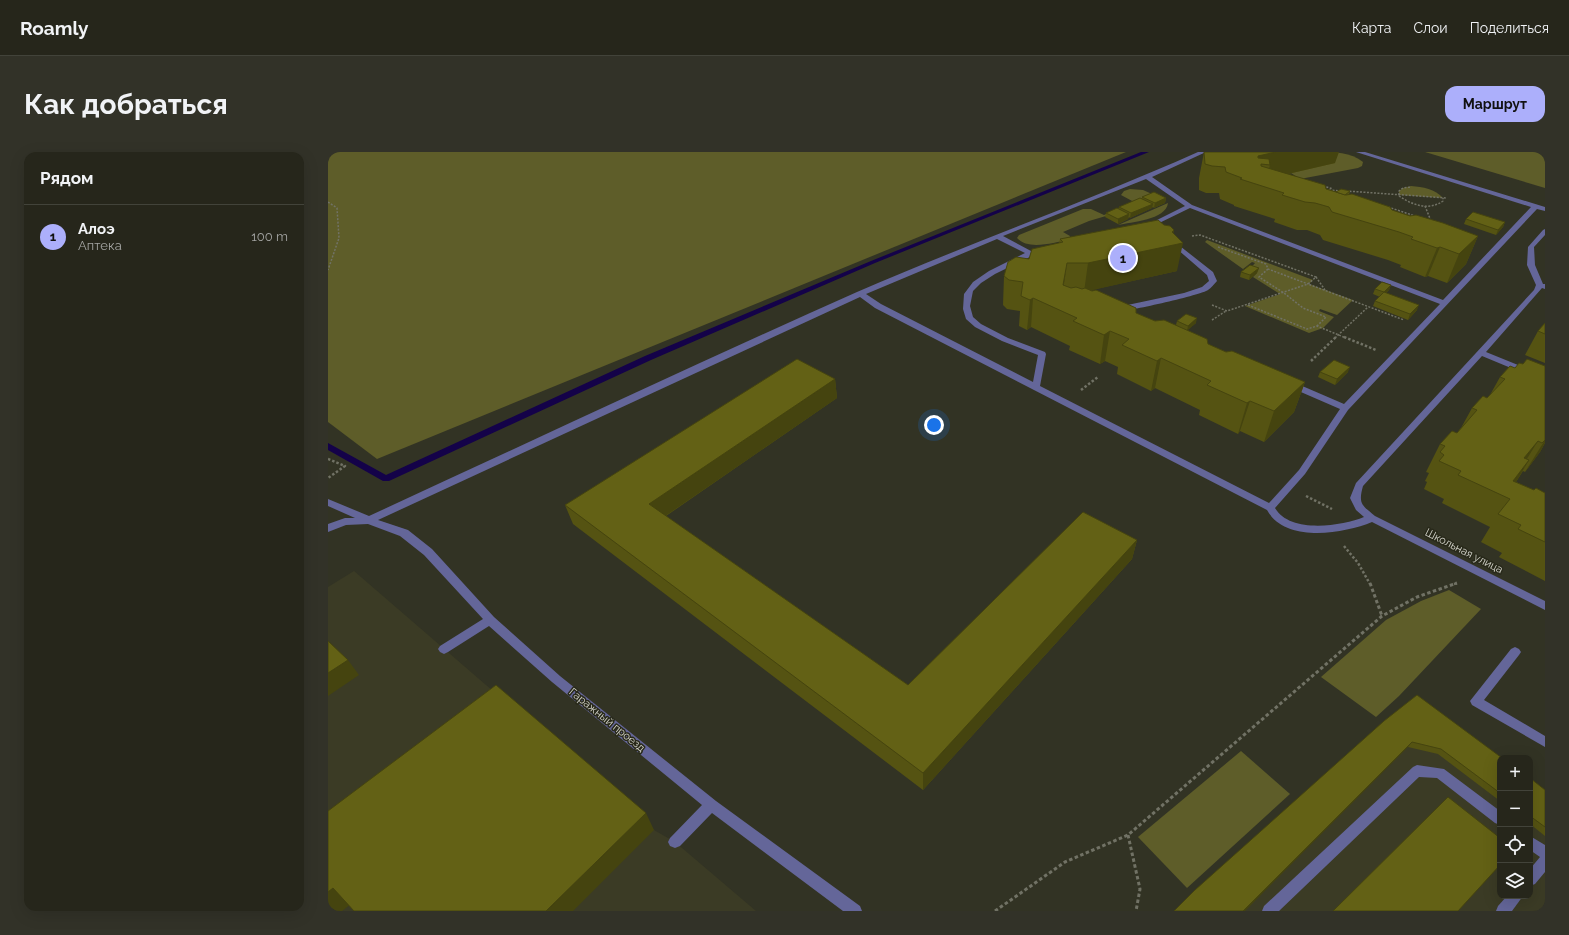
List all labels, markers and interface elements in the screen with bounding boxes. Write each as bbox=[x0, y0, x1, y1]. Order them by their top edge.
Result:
text: Roamly bbox=[20, 17, 88, 39]
text: Карта bbox=[1352, 20, 1391, 36]
text: Слои bbox=[1413, 20, 1448, 36]
text: Поделиться bbox=[1470, 20, 1549, 36]
button: Маршрут bbox=[1445, 86, 1545, 122]
text: Как добраться bbox=[24, 88, 228, 121]
text: Рядом bbox=[40, 168, 93, 188]
text: Алоэ bbox=[78, 220, 115, 238]
text: 1 bbox=[50, 229, 56, 244]
text: 100 m bbox=[251, 229, 288, 244]
text: Аптека bbox=[78, 238, 122, 253]
pin: 1 bbox=[1110, 243, 1136, 273]
your location bbox=[924, 415, 944, 435]
street label: Школьная улица bbox=[1423, 526, 1505, 576]
street label: Гаражный проезд bbox=[566, 685, 648, 755]
map controls bbox=[1497, 755, 1533, 899]
button: + bbox=[1497, 755, 1533, 791]
button: − bbox=[1497, 791, 1533, 827]
button: locate bbox=[1497, 827, 1533, 863]
button: layers bbox=[1497, 863, 1533, 899]

